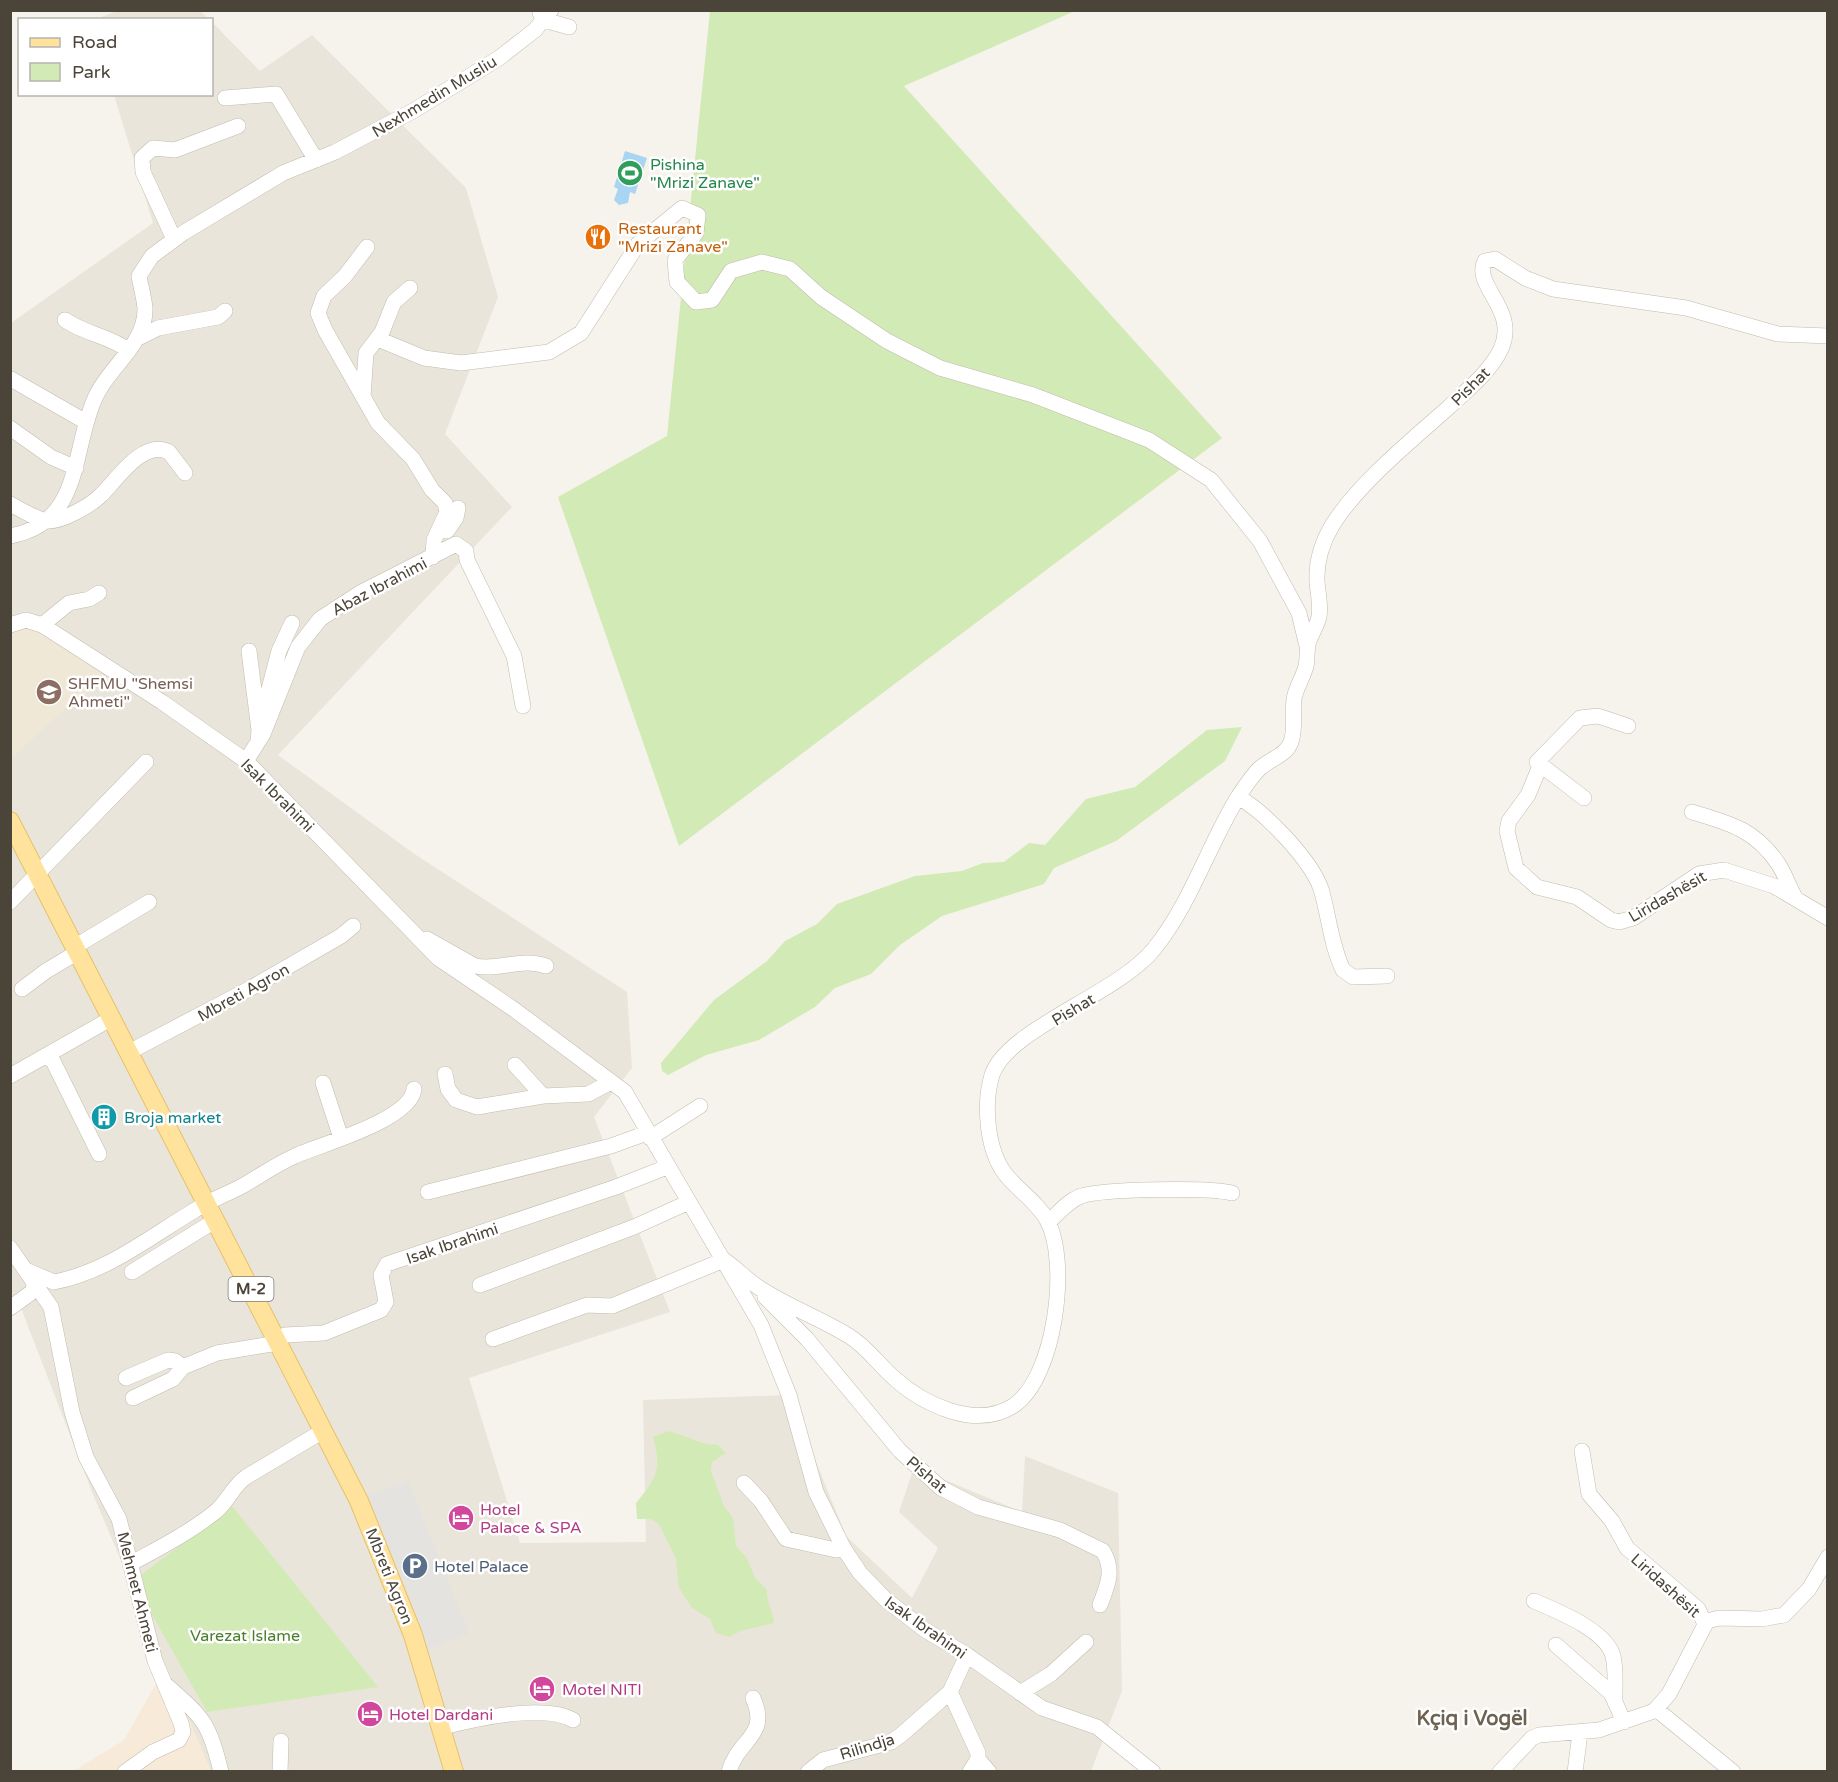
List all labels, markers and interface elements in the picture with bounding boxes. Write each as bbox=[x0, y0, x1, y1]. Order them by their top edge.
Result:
legend bbox=[18, 18, 213, 96]
text: Road bbox=[72, 31, 117, 53]
street label: Nexhmedin Musliu bbox=[368, 52, 501, 142]
text: Park bbox=[72, 61, 111, 83]
place label: Pishina "Mrizi Zanave" bbox=[650, 155, 760, 193]
sports icon: Pishina "Mrizi Zanave" bbox=[615, 158, 645, 188]
place label: Restaurant "Mrizi Zanave" bbox=[618, 219, 728, 257]
restaurant icon: Restaurant "Mrizi Zanave" bbox=[583, 222, 613, 252]
street label: Pishat bbox=[1447, 363, 1494, 410]
street label: Abaz Ibrahimi bbox=[328, 553, 431, 620]
place label: SHFMU "Shemsi Ahmeti" bbox=[68, 674, 193, 712]
school or university icon: SHFMU "Shemsi Ahmeti" bbox=[34, 677, 64, 707]
street label: Isak Ibrahimi bbox=[236, 755, 318, 837]
street label: Liridashësit bbox=[1625, 867, 1710, 927]
street label: Mbreti Agron bbox=[194, 959, 293, 1026]
street label: Pishat bbox=[1048, 989, 1099, 1031]
building icon: Broja market bbox=[89, 1102, 119, 1132]
place label: Broja market bbox=[124, 1108, 221, 1128]
street label: Isak Ibrahimi bbox=[404, 1219, 501, 1269]
road number: M-2 bbox=[228, 1277, 274, 1301]
street label: Pishat bbox=[902, 1452, 951, 1498]
place label: Hotel Palace & SPA bbox=[480, 1500, 582, 1538]
hotel icon: Hotel Palace & SPA bbox=[446, 1503, 476, 1533]
street label: Mbreti Agron bbox=[361, 1525, 417, 1627]
street label: Mehmet Ahmeti bbox=[112, 1530, 162, 1655]
street label: Liridashësit bbox=[1626, 1549, 1704, 1622]
parking icon: Hotel Palace bbox=[400, 1551, 430, 1581]
place label: Hotel Palace bbox=[434, 1557, 529, 1577]
street label: Isak Ibrahimi bbox=[880, 1592, 970, 1664]
park label: Varezat Islame bbox=[190, 1626, 300, 1646]
hotel icon: Motel NITI bbox=[527, 1674, 557, 1704]
place label: Motel NITI bbox=[562, 1680, 642, 1700]
hotel icon: Hotel Dardani bbox=[355, 1699, 385, 1729]
place label: Hotel Dardani bbox=[389, 1705, 493, 1725]
district label: Kçiq i Vogël bbox=[1417, 1707, 1527, 1731]
street label: Rilindja bbox=[837, 1729, 897, 1765]

